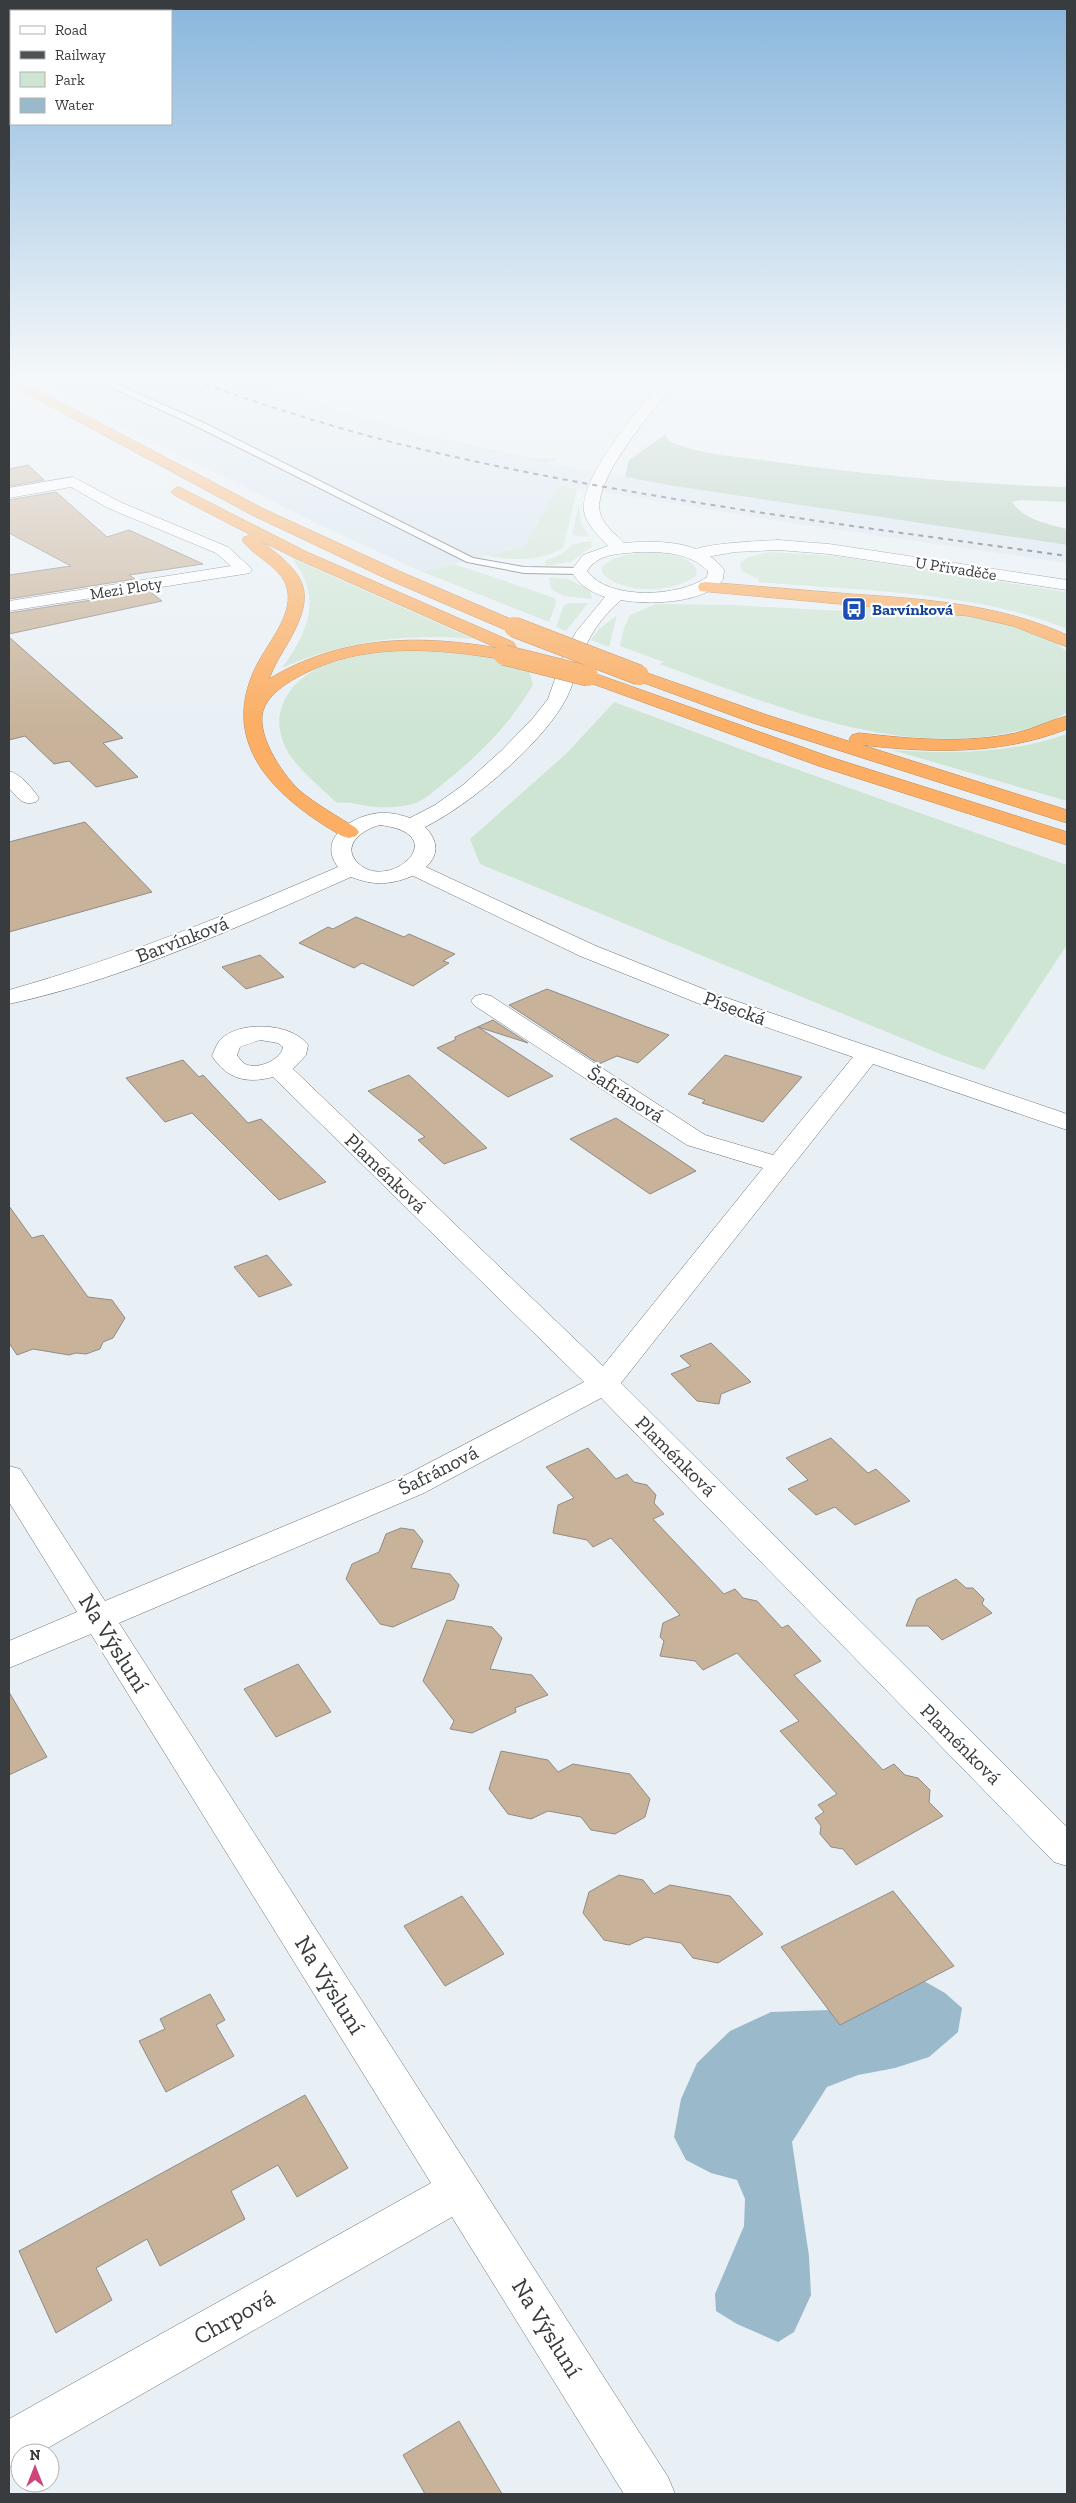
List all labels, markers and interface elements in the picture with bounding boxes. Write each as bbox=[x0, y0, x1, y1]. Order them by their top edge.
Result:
legend bbox=[10, 10, 172, 125]
text: Road bbox=[55, 21, 88, 39]
text: Railway bbox=[55, 46, 106, 64]
text: Park bbox=[55, 71, 85, 89]
text: Water bbox=[55, 96, 95, 114]
street label: U Přivaděče bbox=[914, 553, 998, 584]
street label: Mezi Ploty bbox=[89, 573, 164, 604]
bus stop icon: Barvínková bbox=[841, 596, 867, 622]
place label: Barvínková bbox=[872, 600, 953, 619]
street label: Barvínková bbox=[132, 910, 232, 968]
street label: Písecká bbox=[701, 986, 770, 1030]
street label: Šafránová bbox=[583, 1061, 669, 1128]
street label: Plaménková bbox=[340, 1128, 432, 1218]
street label: Plaménková bbox=[631, 1411, 722, 1502]
street label: Šafránová bbox=[394, 1440, 482, 1500]
street label: Na Výsluní bbox=[73, 1588, 156, 1698]
street label: Plaménková bbox=[916, 1699, 1007, 1790]
street label: Na Výsluní bbox=[289, 1930, 372, 2040]
street label: Na Výsluní bbox=[506, 2273, 589, 2383]
street label: Chrpová bbox=[188, 2282, 280, 2351]
north arrow bbox=[10, 2443, 60, 2493]
text: N bbox=[30, 2447, 41, 2464]

